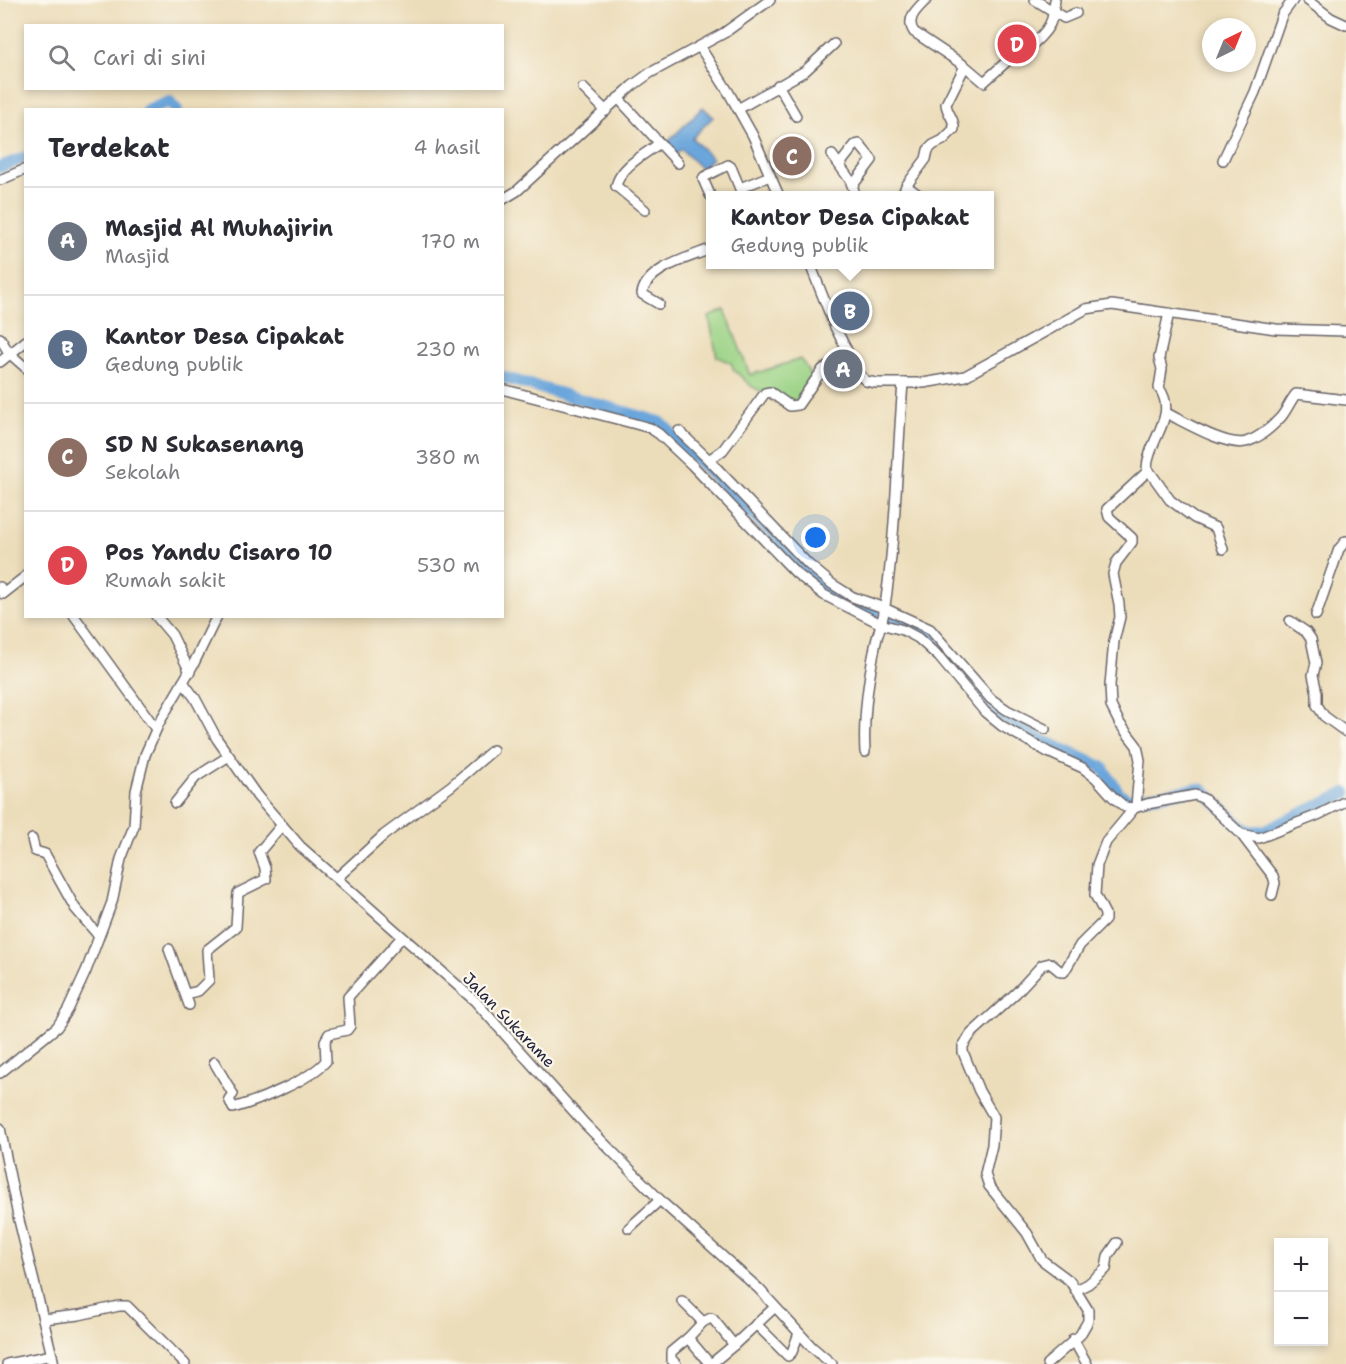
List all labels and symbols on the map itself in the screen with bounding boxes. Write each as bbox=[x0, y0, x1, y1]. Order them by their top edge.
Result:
north arrow bbox=[1202, 18, 1256, 72]
pin: D bbox=[998, 22, 1036, 66]
pin: C bbox=[772, 134, 812, 178]
pin: B bbox=[830, 288, 870, 334]
pin: A bbox=[824, 346, 862, 392]
your location bbox=[801, 523, 830, 552]
street label: Jalan Sukarame bbox=[458, 968, 560, 1072]

